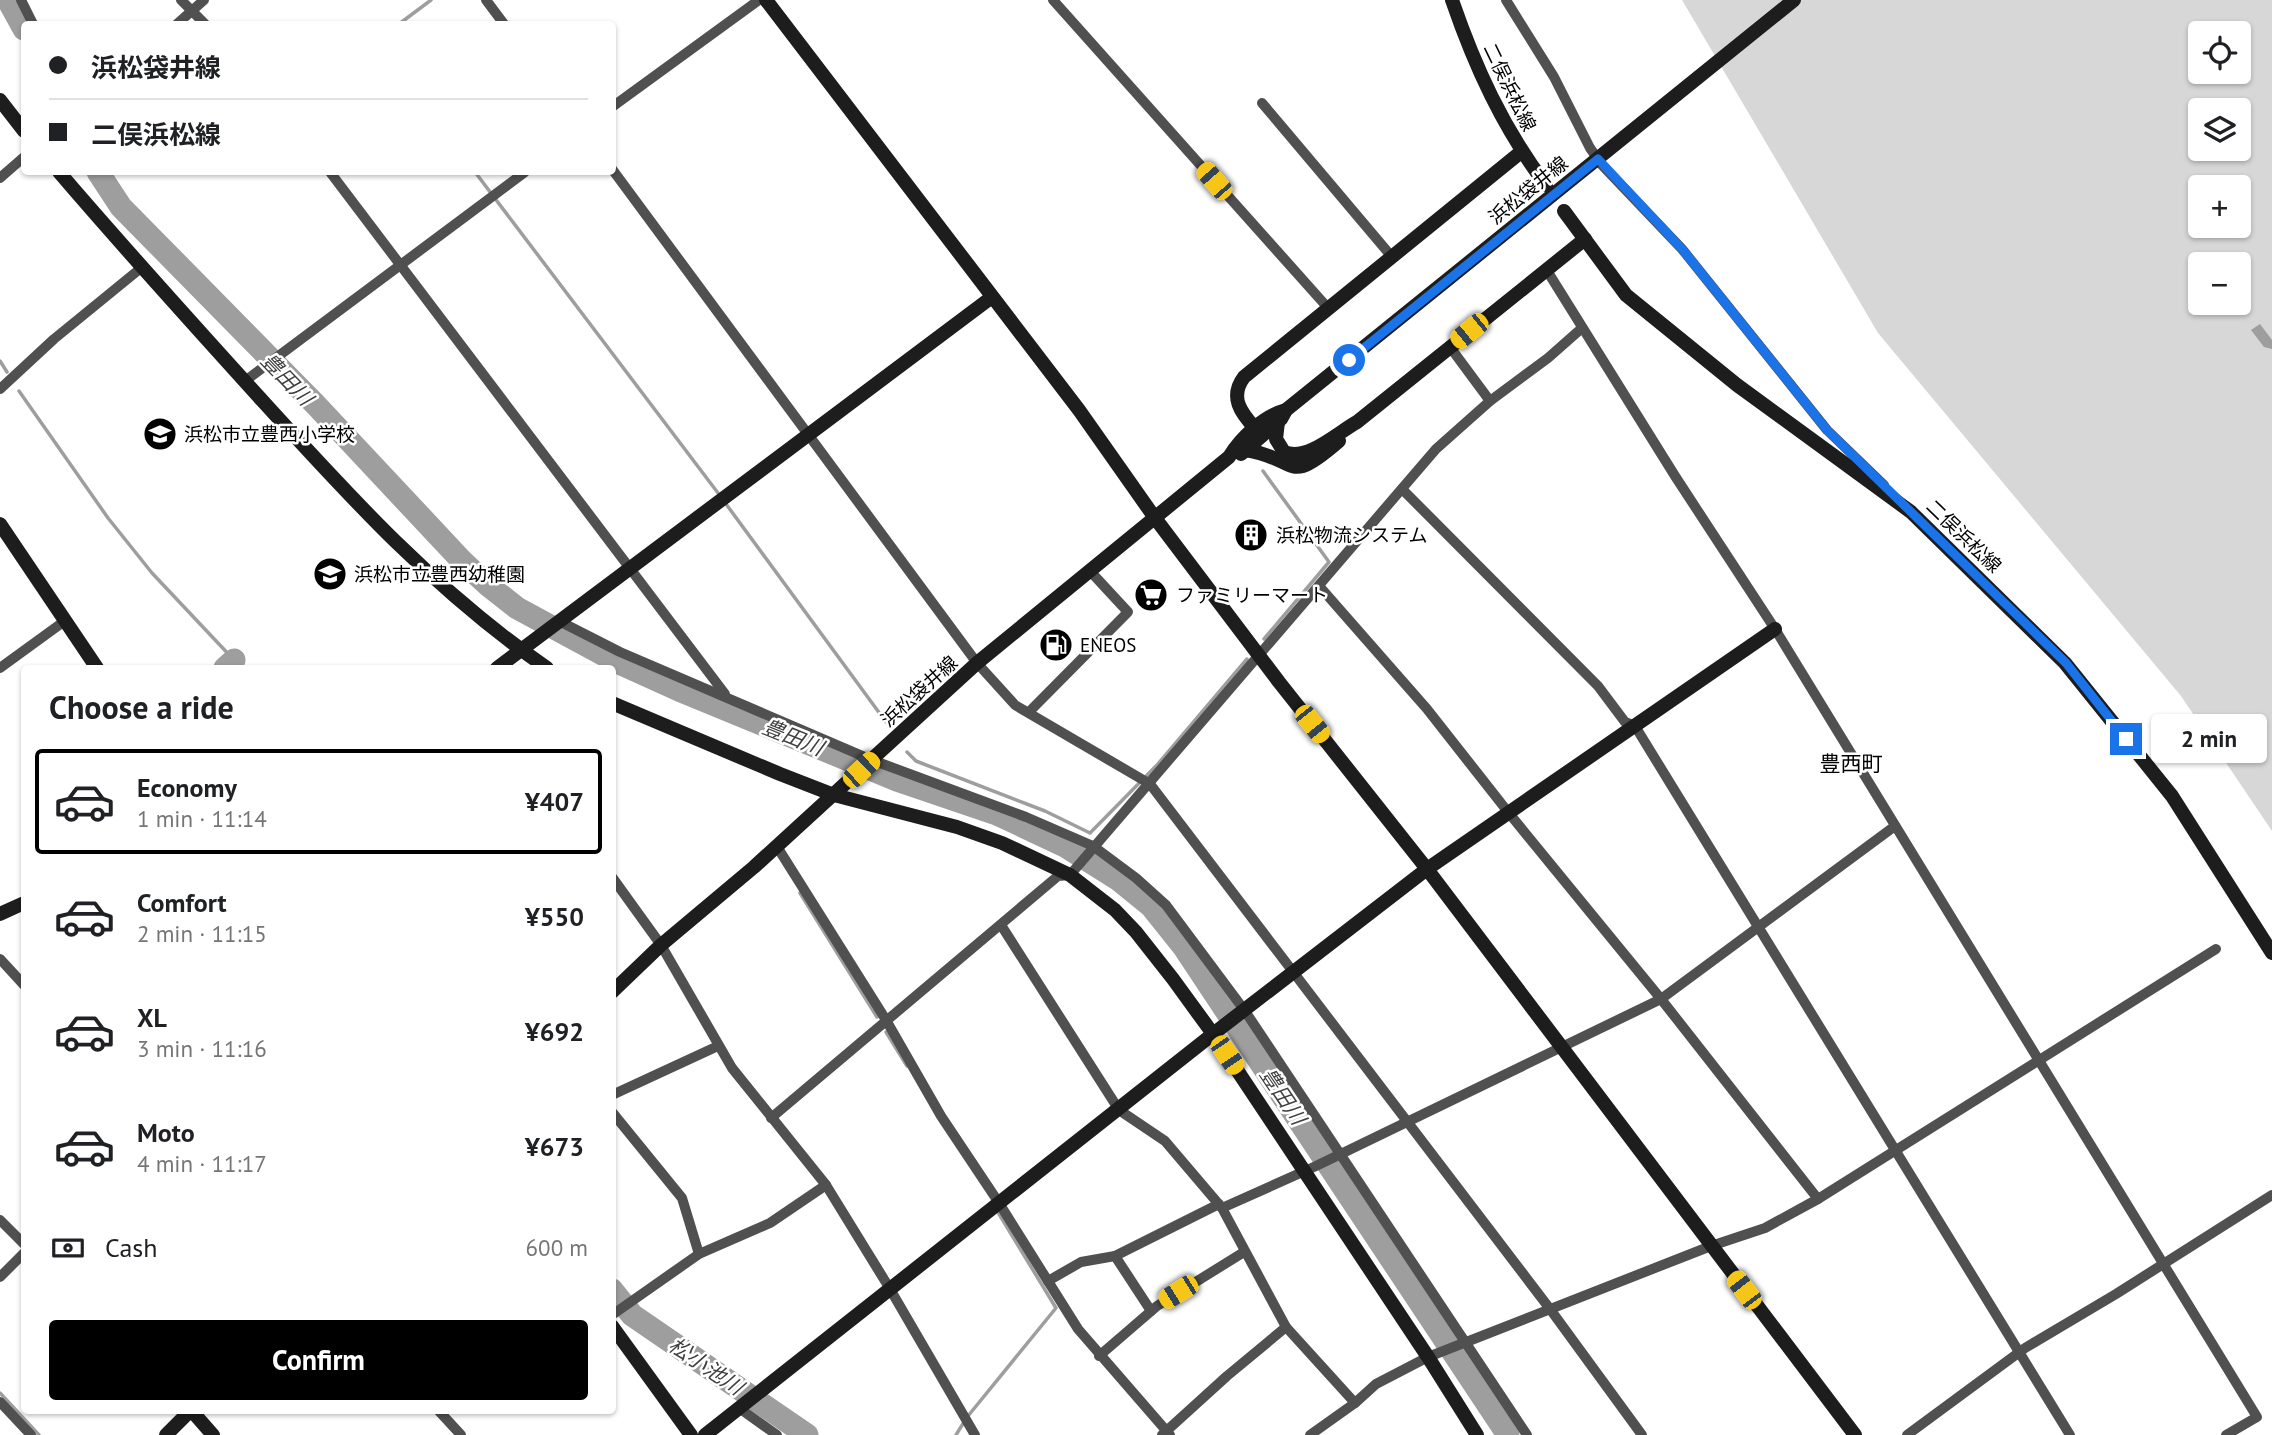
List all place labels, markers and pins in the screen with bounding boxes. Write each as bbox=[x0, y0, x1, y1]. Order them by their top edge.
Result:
school or university icon: 浜松市立豊西小学校 bbox=[141, 415, 179, 453]
place label: 浜松市立豊西小学校 bbox=[184, 422, 355, 446]
building icon: 浜松物流システム bbox=[1232, 516, 1270, 554]
place label: 浜松物流システム bbox=[1276, 523, 1427, 547]
school or university icon: 浜松市立豊西幼稚園 bbox=[311, 555, 349, 593]
place label: 浜松市立豊西幼稚園 bbox=[354, 562, 525, 586]
supermarket icon: ファミリーマート bbox=[1132, 576, 1170, 614]
place label: ファミリーマート bbox=[1176, 583, 1328, 607]
fuel station icon: ENEOS bbox=[1037, 626, 1075, 664]
place label: ENEOS bbox=[1080, 633, 1136, 657]

